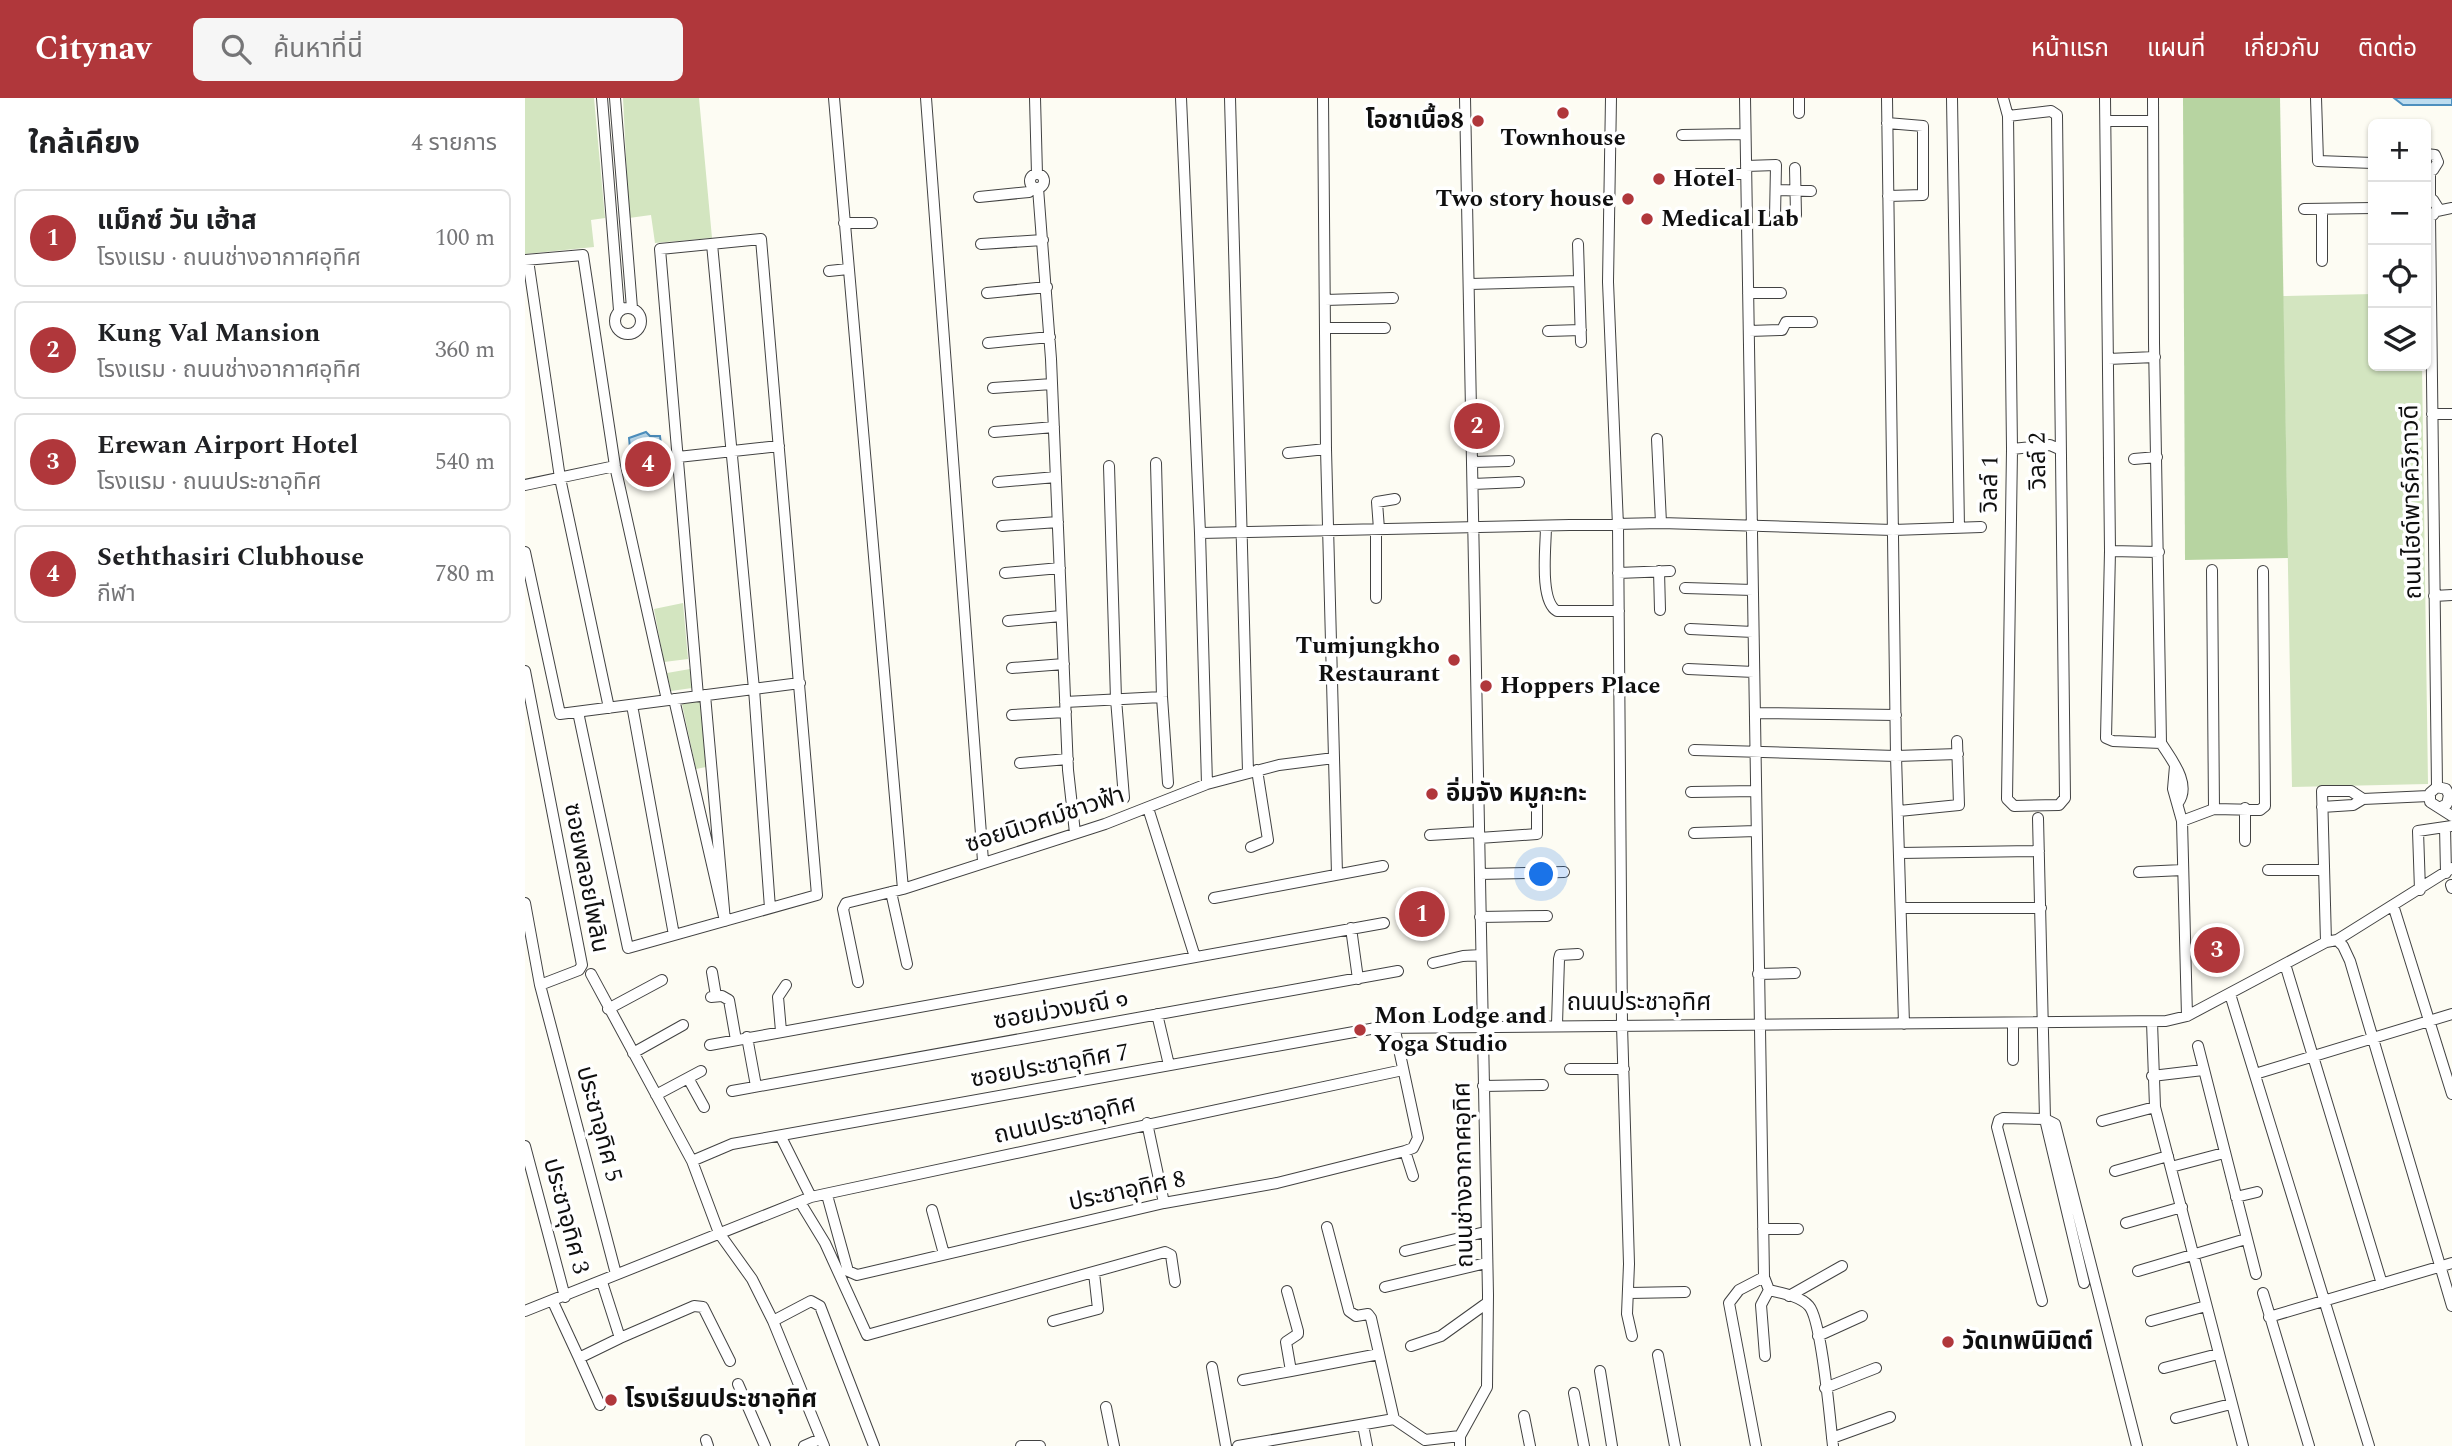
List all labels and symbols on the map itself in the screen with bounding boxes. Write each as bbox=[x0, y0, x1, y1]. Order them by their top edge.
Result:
place label: โอชาเนื้อ8 bbox=[1365, 103, 1464, 139]
marker: Townhouse bbox=[1555, 105, 1571, 121]
marker: โอชาเนื้อ8 bbox=[1470, 113, 1486, 129]
place label: Townhouse bbox=[1500, 120, 1626, 156]
place label: Hotel bbox=[1673, 161, 1735, 197]
marker: Hotel bbox=[1651, 171, 1667, 187]
place label: Two story house bbox=[1436, 181, 1614, 217]
marker: Two story house bbox=[1620, 191, 1636, 207]
place label: Medical Lab bbox=[1661, 201, 1799, 237]
marker: Medical Lab bbox=[1639, 211, 1655, 227]
pin: 2 bbox=[1454, 400, 1500, 452]
street label: ถนนไฮด์พาร์ควิภาวดี bbox=[2392, 404, 2432, 600]
street label: วิลล์ 2 bbox=[2020, 432, 2057, 491]
pin: 4 bbox=[625, 438, 671, 490]
street label: วิลล์ 1 bbox=[1971, 455, 2008, 514]
place label: Tumjungkho Restaurant bbox=[1296, 628, 1440, 692]
marker: Tumjungkho Restaurant bbox=[1446, 652, 1462, 668]
place label: Hoppers Place bbox=[1500, 668, 1660, 704]
marker: Hoppers Place bbox=[1478, 678, 1494, 694]
place label: อิ่มจัง หมูกะทะ bbox=[1446, 776, 1587, 812]
street label: ซอยนิเวศม์ชาวฟ้า bbox=[961, 777, 1129, 863]
marker: อิ่มจัง หมูกะทะ bbox=[1424, 786, 1440, 802]
street label: ซอยพลอยไพลิน bbox=[554, 800, 618, 956]
your location bbox=[1524, 857, 1558, 891]
pin: 1 bbox=[1399, 888, 1445, 940]
pin: 3 bbox=[2194, 924, 2240, 976]
street label: ซอยม่วงมณี ๑ bbox=[991, 980, 1131, 1040]
street label: ถนนประชาอุทิศ bbox=[1567, 985, 1711, 1021]
place label: Mon Lodge and Yoga Studio bbox=[1374, 998, 1547, 1062]
marker: Mon Lodge and Yoga Studio bbox=[1352, 1022, 1368, 1038]
street label: ซอยประชาอุทิศ 7 bbox=[968, 1034, 1132, 1098]
street label: ประชาอุทิศ 5 bbox=[566, 1062, 632, 1186]
street label: ถนนช่างอากาศอุทิศ bbox=[1444, 1082, 1484, 1268]
street label: ถนนประชาอุทิศ bbox=[990, 1086, 1140, 1154]
street label: ประชาอุทิศ 3 bbox=[533, 1154, 599, 1278]
street label: ประชาอุทิศ 8 bbox=[1065, 1161, 1189, 1221]
place label: วัดเทพนิมิตต์ bbox=[1962, 1324, 2093, 1360]
marker: วัดเทพนิมิตต์ bbox=[1940, 1334, 1956, 1350]
place label: โรงเรียนประชาอุทิศ bbox=[625, 1382, 817, 1418]
marker: โรงเรียนประชาอุทิศ bbox=[603, 1392, 619, 1408]

